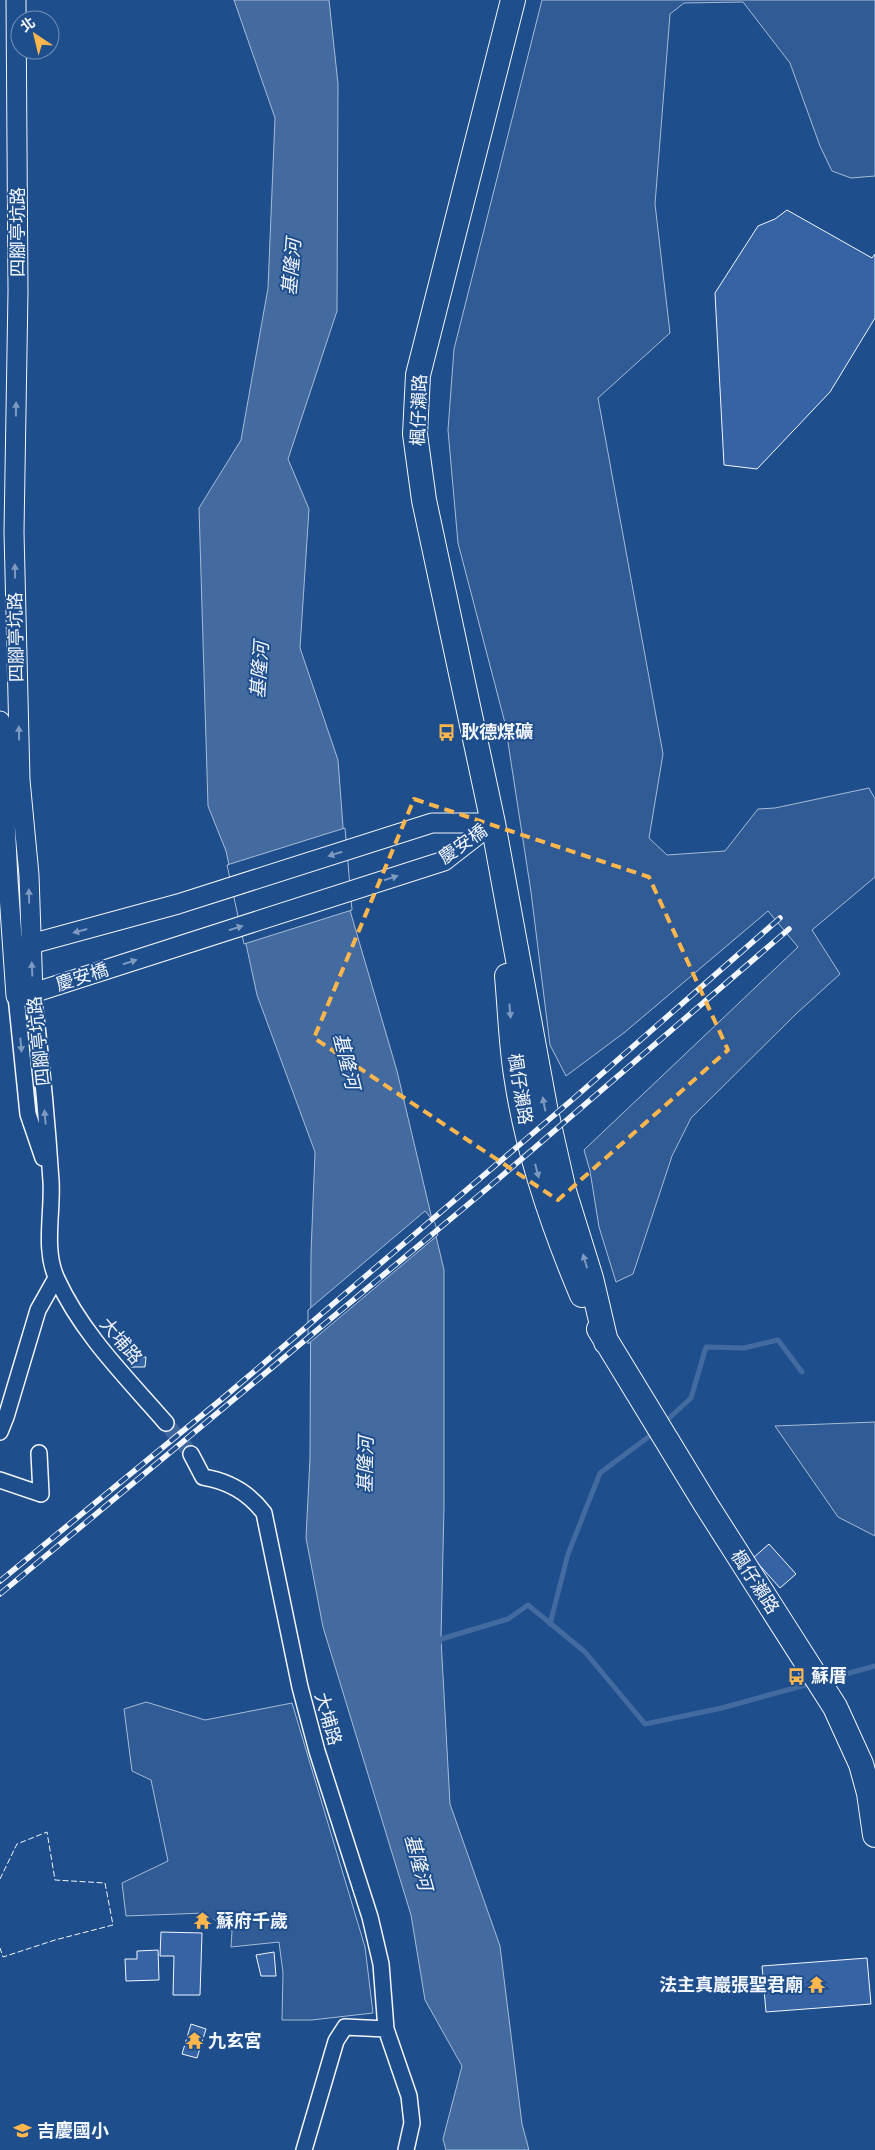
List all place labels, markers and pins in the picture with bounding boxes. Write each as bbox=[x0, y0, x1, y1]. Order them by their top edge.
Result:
place label: 耿德煤礦 bbox=[461, 719, 533, 745]
bus stop icon: 耿德煤礦 bbox=[437, 722, 457, 742]
place label: 蘇厝 bbox=[811, 1663, 847, 1689]
bus stop icon: 蘇厝 bbox=[787, 1666, 807, 1686]
place label: 蘇府千歲 bbox=[216, 1908, 288, 1934]
temple icon: 蘇府千歲 bbox=[192, 1911, 212, 1931]
place label: 法主真巖張聖君廟 bbox=[659, 1972, 803, 1998]
temple icon: 法主真巖張聖君廟 bbox=[807, 1975, 827, 1995]
place label: 九玄宮 bbox=[208, 2028, 262, 2054]
temple icon: 九玄宮 bbox=[184, 2031, 204, 2051]
place label: 吉慶國小 bbox=[37, 2118, 109, 2144]
school or university icon: 吉慶國小 bbox=[13, 2121, 33, 2141]

